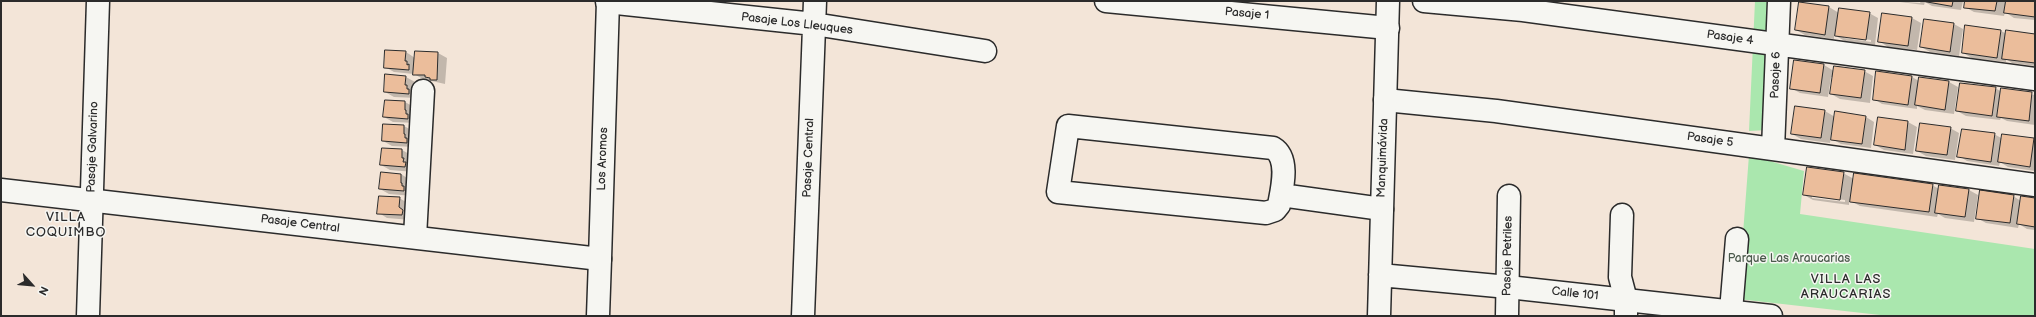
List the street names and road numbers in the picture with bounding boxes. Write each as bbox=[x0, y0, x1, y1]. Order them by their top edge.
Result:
street label: Pasaje 1 bbox=[1224, 5, 1270, 23]
street label: Pasaje Los Lleuques bbox=[740, 10, 854, 38]
street label: Pasaje 4 bbox=[1706, 28, 1754, 48]
street label: Pasaje 6 bbox=[1768, 51, 1784, 99]
street label: Pasaje Galvarino bbox=[84, 101, 102, 193]
street label: Pasaje Central bbox=[800, 118, 818, 198]
street label: Manquimávida bbox=[1374, 118, 1392, 198]
street label: Los Aromos bbox=[595, 127, 611, 191]
street label: Pasaje 5 bbox=[1686, 130, 1734, 150]
street label: Pasaje Central bbox=[260, 212, 340, 236]
street label: Pasaje Petriles bbox=[1500, 216, 1516, 296]
street label: Calle 101 bbox=[1551, 284, 1599, 304]

